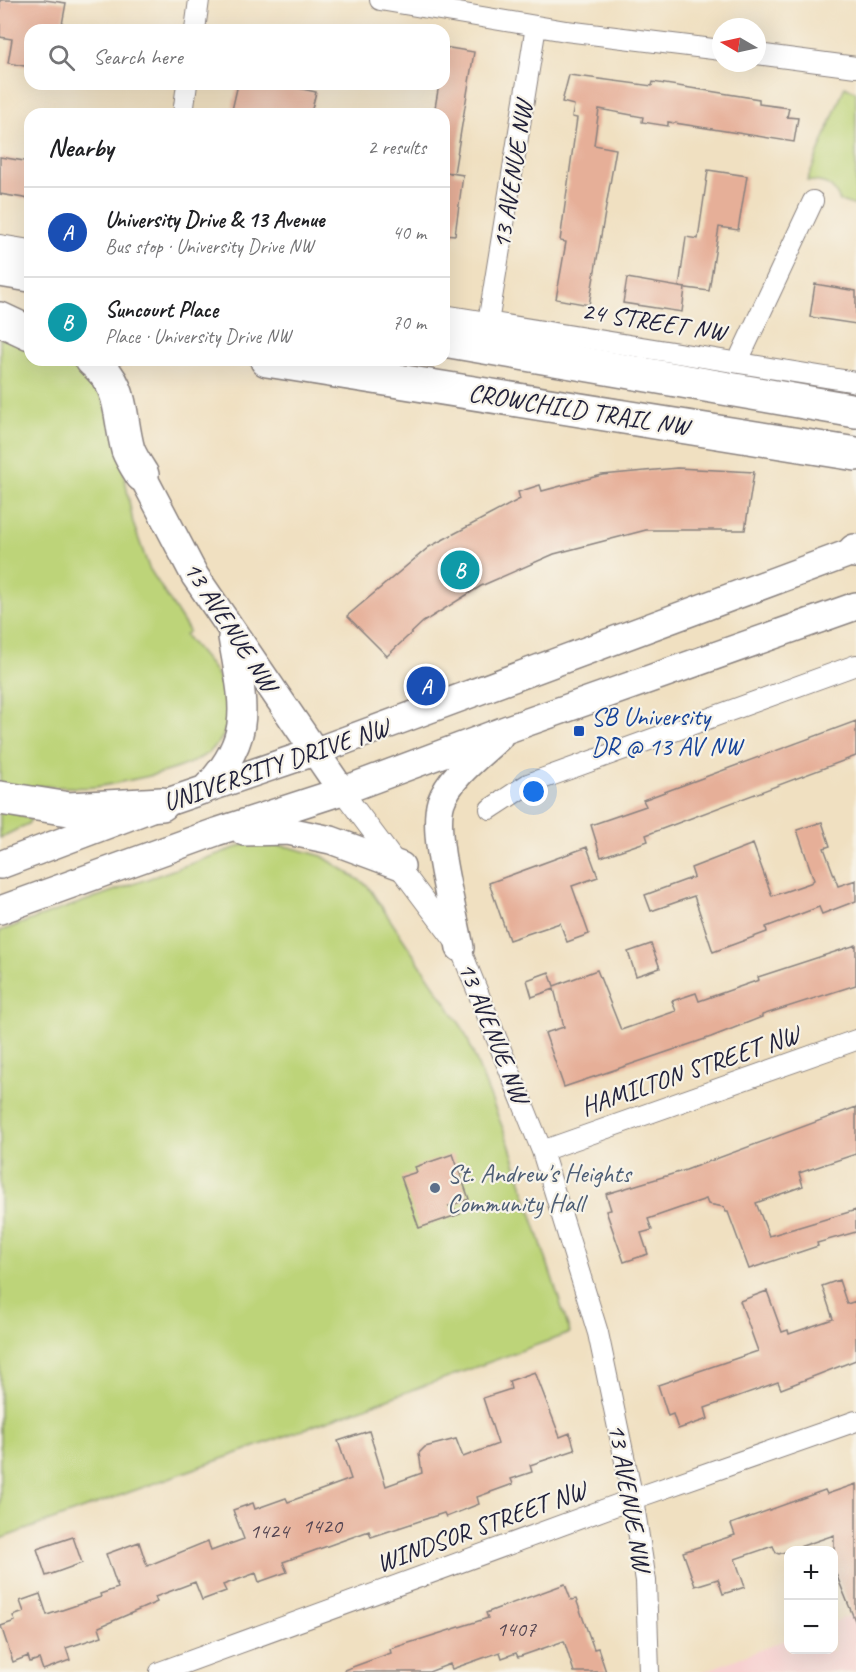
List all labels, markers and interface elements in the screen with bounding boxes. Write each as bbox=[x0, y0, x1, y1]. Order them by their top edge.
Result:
north arrow bbox=[712, 18, 766, 72]
search box bbox=[24, 24, 450, 90]
icon: search bbox=[45, 41, 78, 74]
text: Search here bbox=[93, 43, 183, 71]
street label: 13 AVENUE NW bbox=[485, 95, 541, 251]
text: Nearby bbox=[48, 131, 113, 164]
text: 2 results bbox=[367, 135, 426, 160]
text: University Drive & 13 Avenue bbox=[105, 206, 324, 234]
text: A bbox=[62, 220, 73, 245]
text: 40 m bbox=[392, 220, 426, 245]
text: Bus stop · University Drive NW bbox=[105, 234, 314, 259]
street label: 24 STREET NW bbox=[579, 294, 732, 350]
text: Suncourt Place bbox=[105, 296, 218, 324]
text: B bbox=[62, 310, 73, 335]
text: 70 m bbox=[392, 310, 426, 335]
text: Place · University Drive NW bbox=[105, 324, 291, 349]
street label: CROWCHILD TRAIL NW bbox=[466, 376, 695, 444]
pin: B bbox=[440, 548, 480, 592]
street label: 13 AVENUE NW bbox=[176, 555, 287, 701]
pin: A bbox=[406, 664, 446, 708]
place label: SB University DR @ 13 AV NW bbox=[591, 700, 745, 763]
street label: UNIVERSITY DRIVE NW bbox=[159, 709, 397, 819]
marker: SB University DR @ 13 AV NW bbox=[572, 724, 586, 738]
your location bbox=[519, 777, 548, 806]
street label: 13 AVENUE NW bbox=[450, 957, 538, 1111]
street label: HAMILTON STREET NW bbox=[576, 1017, 807, 1123]
place label: St. Andrew's Heights Community Hall bbox=[447, 1157, 633, 1220]
marker: St. Andrew's Heights Community Hall bbox=[428, 1181, 442, 1195]
street label: 13 AVENUE NW bbox=[600, 1421, 659, 1577]
street label: WINDSOR STREET NW bbox=[372, 1472, 594, 1580]
house number: 1420 bbox=[302, 1512, 344, 1540]
house number: 1424 bbox=[249, 1517, 291, 1545]
map controls bbox=[784, 1546, 838, 1654]
button: + bbox=[784, 1546, 838, 1600]
button: − bbox=[784, 1600, 838, 1654]
house number: 1407 bbox=[496, 1615, 537, 1643]

